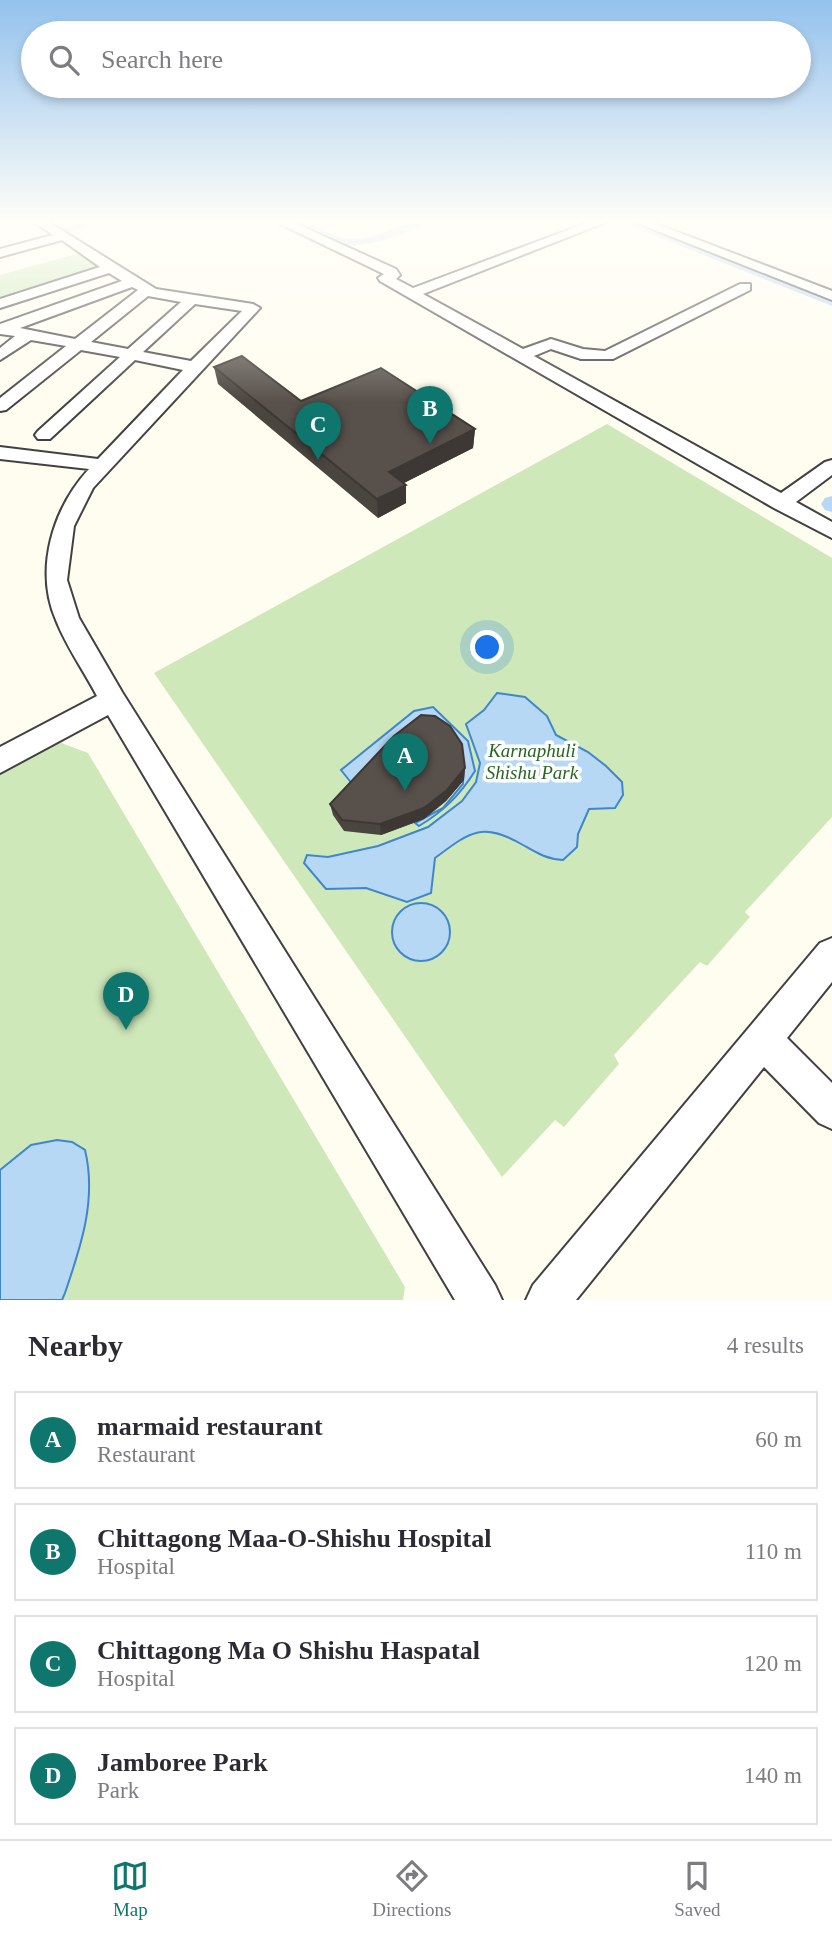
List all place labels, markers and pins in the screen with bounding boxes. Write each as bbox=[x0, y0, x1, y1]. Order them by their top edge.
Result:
pin: B bbox=[407, 386, 453, 444]
pin: C bbox=[295, 402, 341, 460]
pin: A bbox=[382, 733, 428, 791]
pin: D bbox=[103, 972, 149, 1030]

